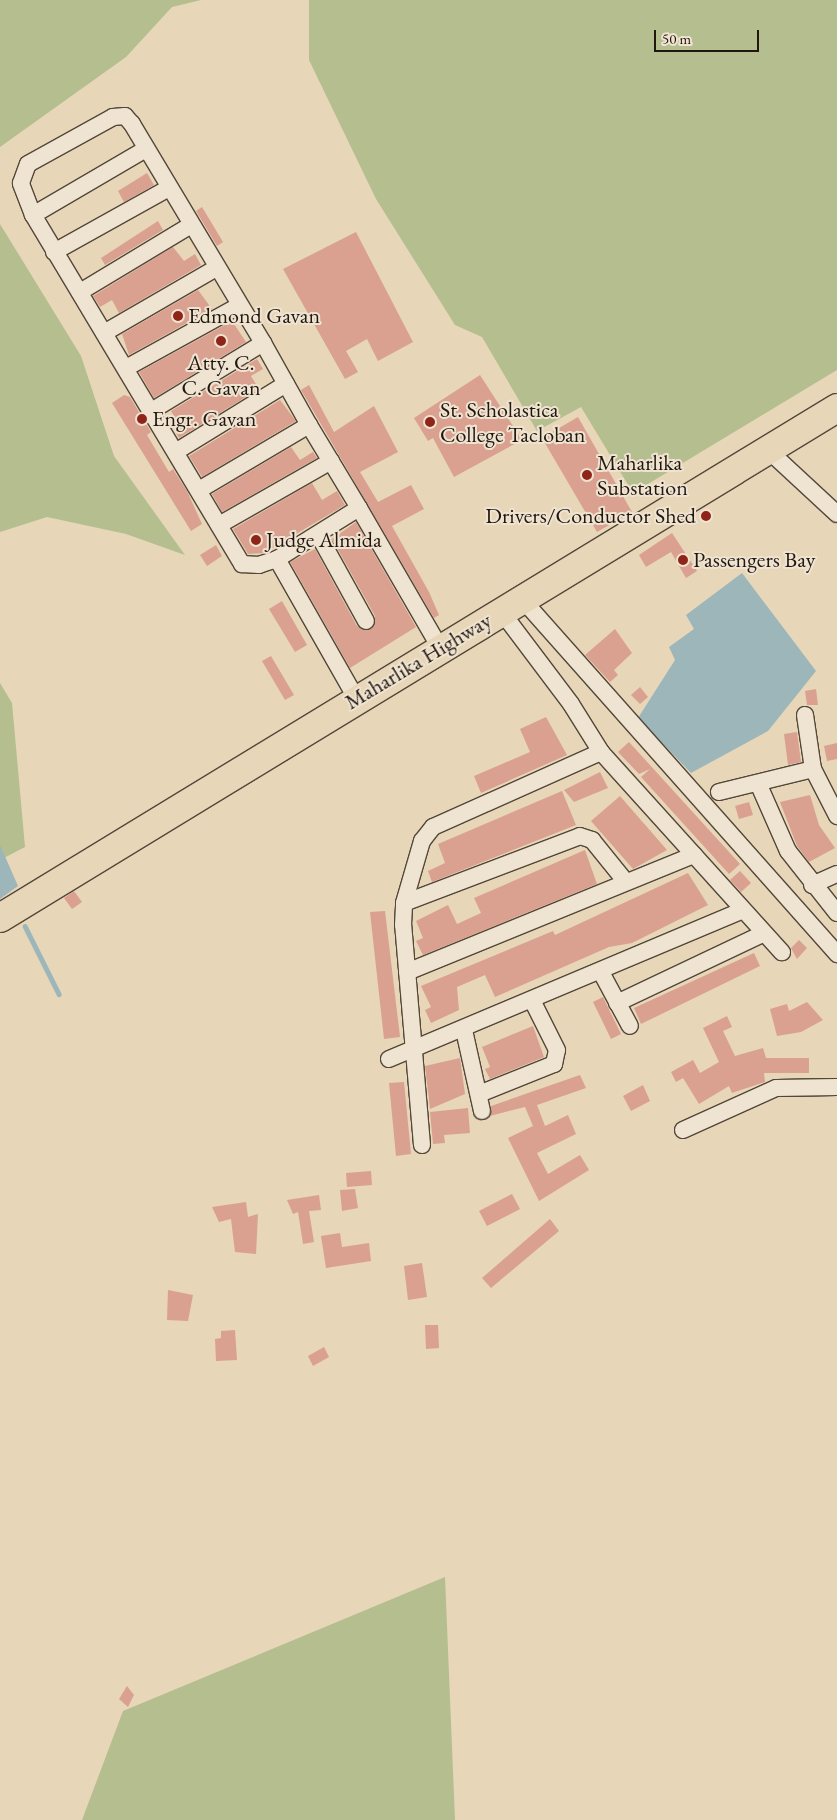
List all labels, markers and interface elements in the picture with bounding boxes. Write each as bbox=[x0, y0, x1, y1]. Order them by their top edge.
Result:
scale bar bbox=[657, 20, 762, 52]
text: 50 m bbox=[662, 29, 691, 48]
place label: Edmond Gavan bbox=[188, 303, 320, 329]
marker: Edmond Gavan bbox=[172, 310, 184, 322]
marker: Atty. C. C. Gavan bbox=[215, 335, 227, 347]
place label: Atty. C. C. Gavan bbox=[181, 349, 261, 401]
place label: St. Scholastica College Tacloban bbox=[440, 396, 585, 448]
place label: Engr. Gavan bbox=[152, 406, 256, 432]
marker: Engr. Gavan bbox=[136, 413, 148, 425]
marker: St. Scholastica College Tacloban bbox=[424, 416, 436, 428]
place label: Maharlika Substation bbox=[597, 449, 688, 501]
marker: Maharlika Substation bbox=[581, 469, 593, 481]
place label: Drivers/Conductor Shed bbox=[485, 503, 696, 529]
marker: Drivers/Conductor Shed bbox=[700, 510, 712, 522]
place label: Judge Almida bbox=[266, 527, 382, 553]
marker: Judge Almida bbox=[250, 534, 262, 546]
place label: Passengers Bay bbox=[693, 547, 815, 573]
marker: Passengers Bay bbox=[677, 554, 689, 566]
street label: Maharlika Highway bbox=[340, 607, 496, 715]

